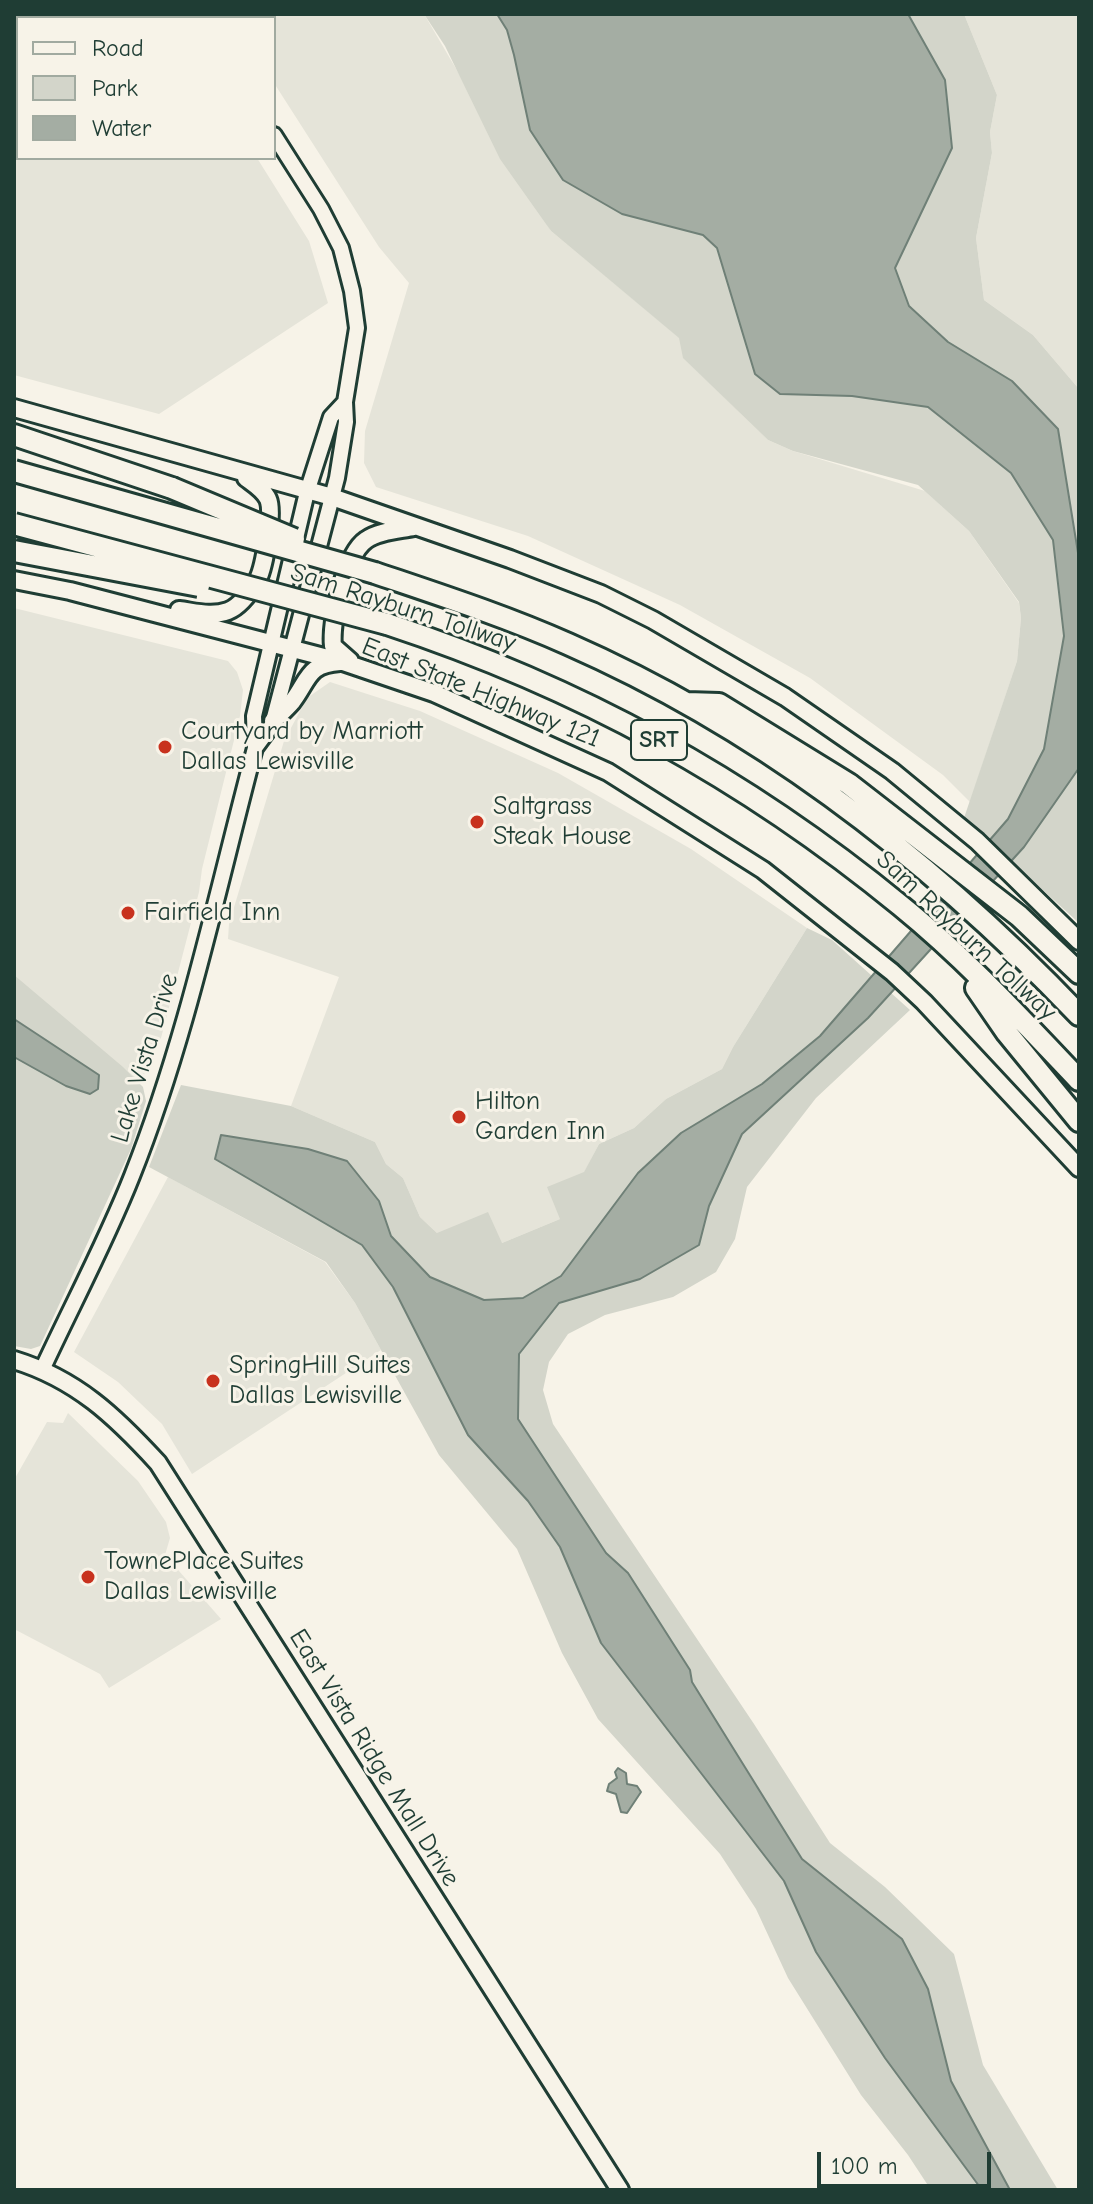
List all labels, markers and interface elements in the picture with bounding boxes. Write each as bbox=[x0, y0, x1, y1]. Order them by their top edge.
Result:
legend bbox=[16, 16, 276, 160]
text: Road bbox=[92, 34, 144, 62]
text: Park bbox=[92, 74, 138, 102]
text: Water bbox=[92, 114, 151, 142]
street label: Sam Rayburn Tollway bbox=[286, 557, 520, 659]
street label: East State Highway 121 bbox=[357, 631, 605, 755]
place label: Courtyard by Marriott Dallas Lewisville bbox=[181, 716, 423, 778]
road number: SRT bbox=[631, 720, 687, 760]
marker: Courtyard by Marriott Dallas Lewisville bbox=[156, 738, 174, 756]
place label: Saltgrass Steak House bbox=[493, 791, 631, 852]
marker: Saltgrass Steak House bbox=[468, 813, 486, 831]
street label: Sam Rayburn Tollway bbox=[869, 844, 1063, 1028]
place label: Fairfield Inn bbox=[144, 897, 280, 929]
marker: Fairfield Inn bbox=[119, 904, 137, 922]
street label: Lake Vista Drive bbox=[104, 970, 186, 1146]
place label: Hilton Garden Inn bbox=[475, 1086, 605, 1148]
marker: Hilton Garden Inn bbox=[450, 1108, 468, 1126]
place label: SpringHill Suites Dallas Lewisville bbox=[229, 1350, 410, 1412]
marker: SpringHill Suites Dallas Lewisville bbox=[204, 1372, 222, 1390]
place label: TownePlace Suites Dallas Lewisville bbox=[104, 1546, 304, 1608]
marker: TownePlace Suites Dallas Lewisville bbox=[79, 1568, 97, 1586]
street label: East Vista Ridge Mall Drive bbox=[282, 1624, 466, 1892]
scale bar bbox=[821, 2136, 995, 2186]
text: 100 m bbox=[831, 2152, 898, 2180]

